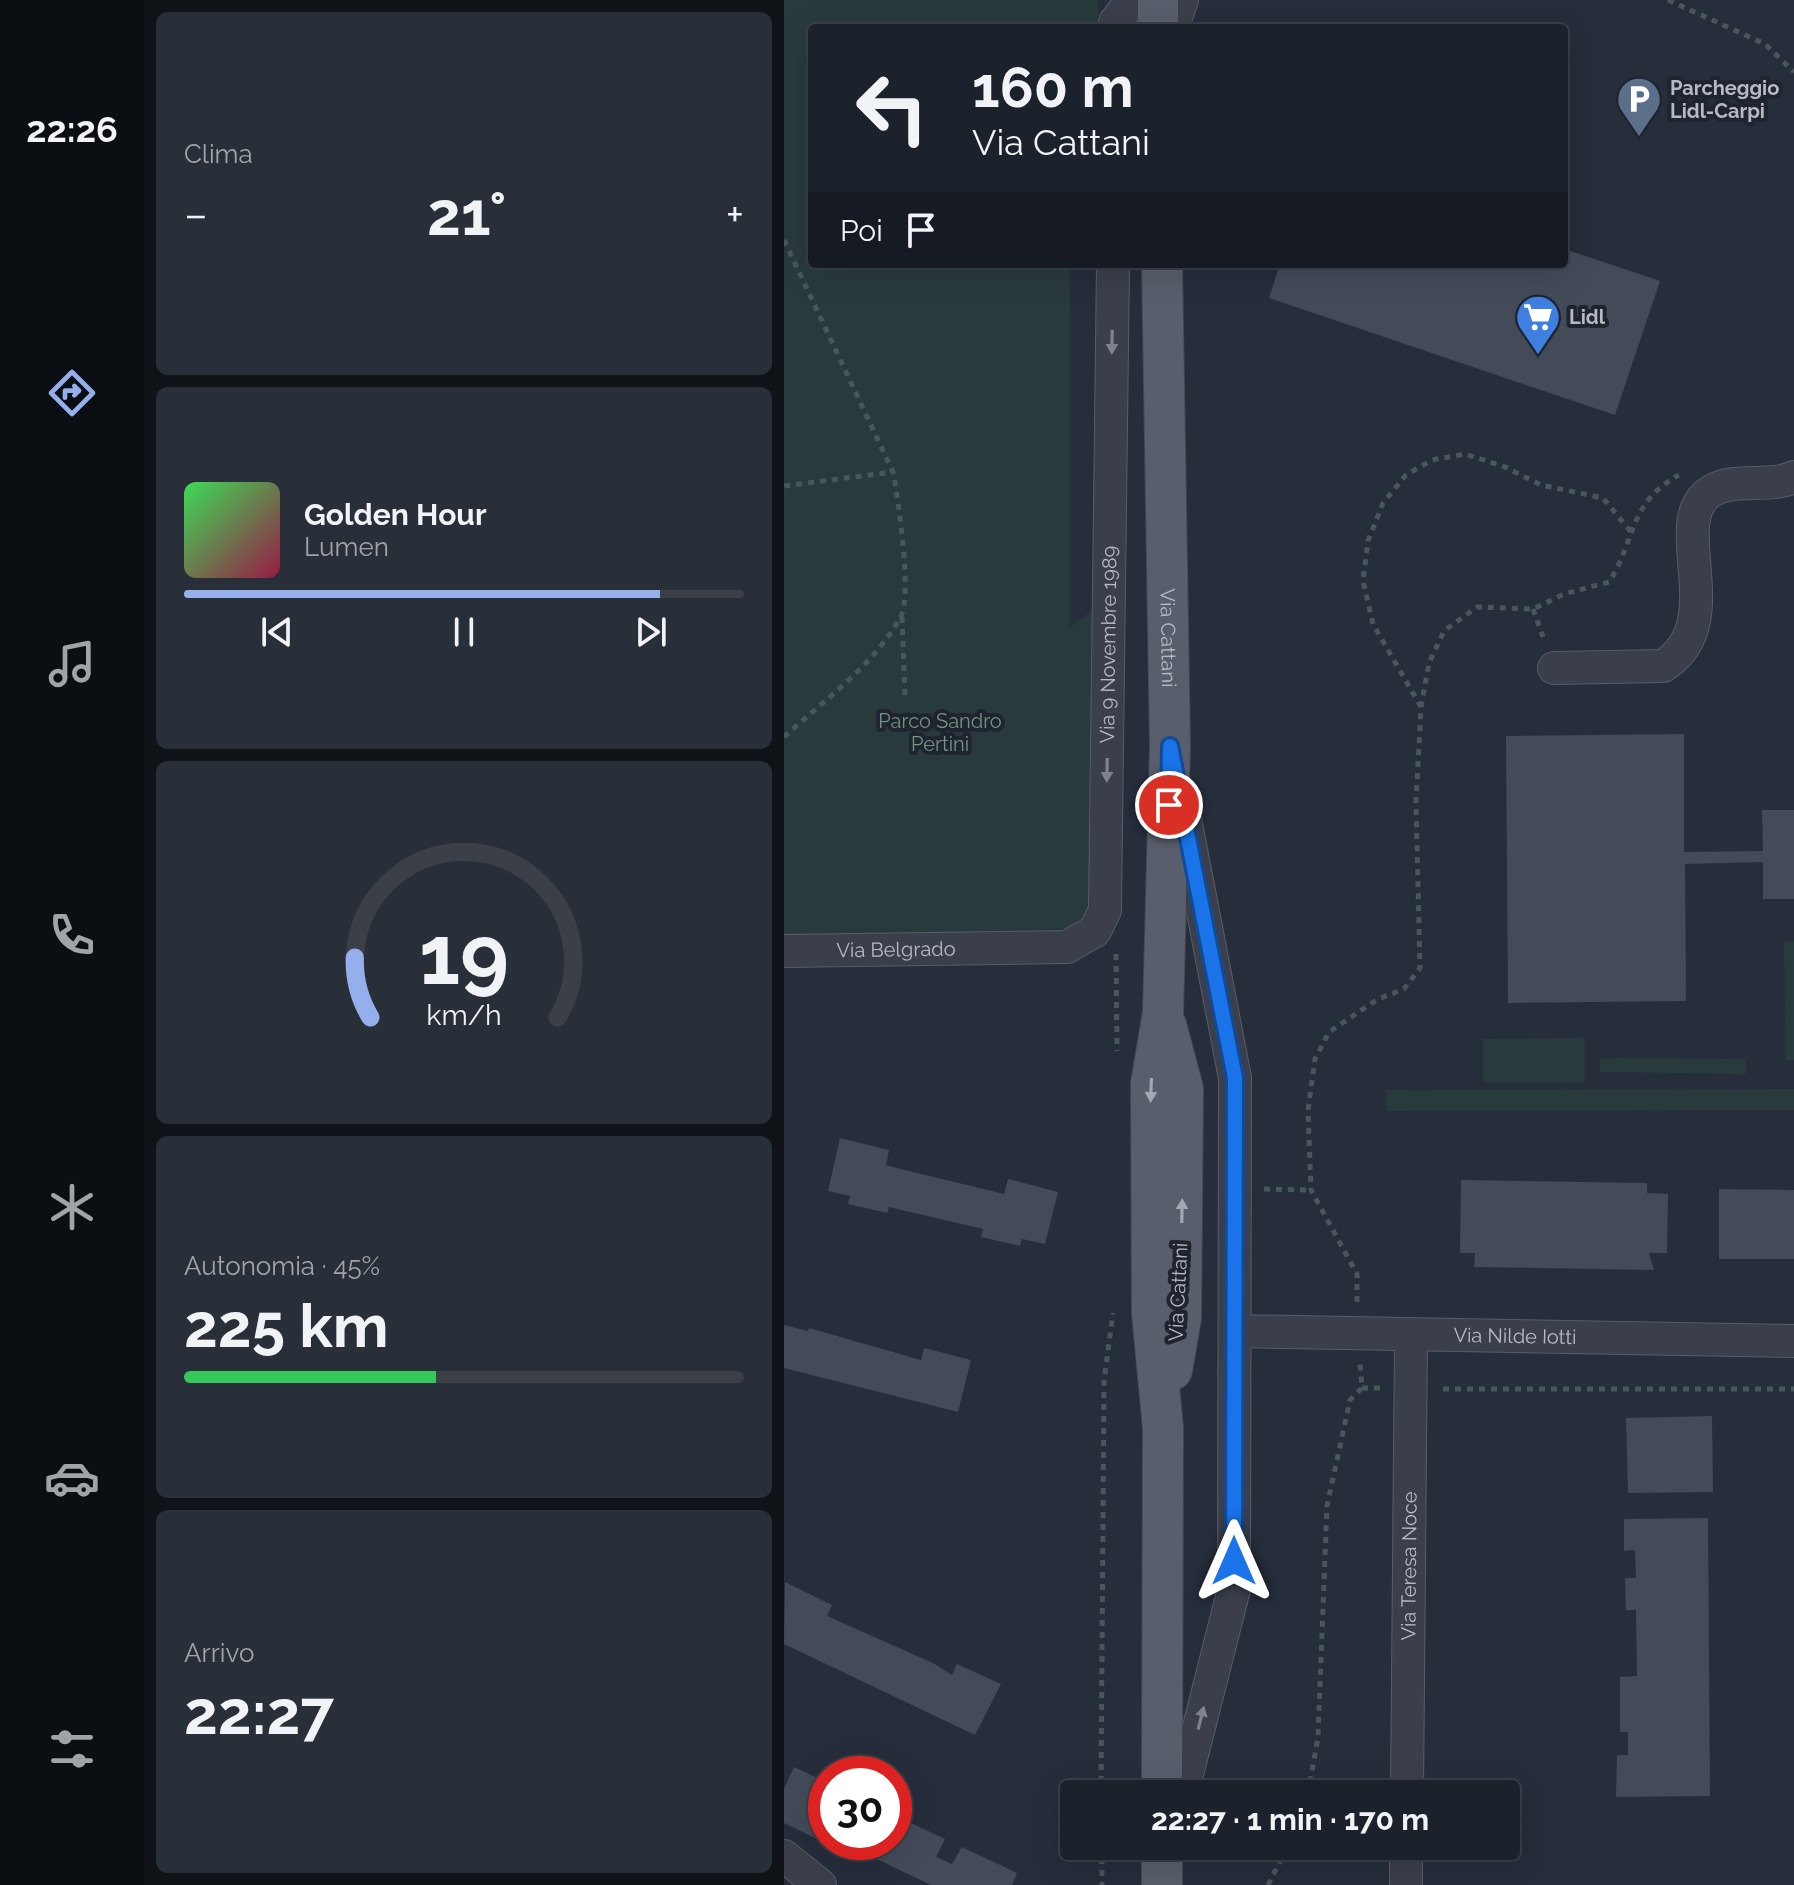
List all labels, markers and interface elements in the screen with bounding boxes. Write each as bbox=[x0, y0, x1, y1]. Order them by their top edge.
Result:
text: 160 m bbox=[972, 54, 1134, 120]
icon: left bbox=[840, 56, 944, 160]
parking icon: Parcheggio Lidl-Carpi bbox=[1615, 75, 1663, 138]
place label: Parcheggio Lidl-Carpi bbox=[1670, 76, 1779, 123]
text: 22:26 bbox=[26, 108, 118, 150]
text: Via Cattani bbox=[972, 121, 1150, 163]
text: Clima bbox=[184, 139, 253, 169]
text: 21° bbox=[427, 179, 506, 249]
text: − bbox=[184, 189, 208, 240]
text: + bbox=[726, 189, 744, 240]
icon: arrive bbox=[899, 208, 943, 252]
text: Poi bbox=[840, 213, 883, 248]
supermarket icon: Lidl bbox=[1514, 293, 1562, 356]
place label: Lidl bbox=[1569, 305, 1606, 329]
one-way arrow bbox=[1105, 330, 1118, 355]
icon: directions bbox=[44, 365, 100, 421]
text: Golden Hour bbox=[304, 497, 487, 532]
text: Lumen bbox=[304, 532, 389, 562]
street label: Via 9 Novembre 1989 bbox=[1095, 545, 1122, 744]
street label: Via Cattani bbox=[1155, 588, 1181, 688]
icon: previous bbox=[255, 610, 299, 654]
icon: pause bbox=[442, 610, 486, 654]
icon: next bbox=[629, 610, 673, 654]
icon: music bbox=[44, 636, 100, 692]
park label: Parco Sandro Pertini bbox=[878, 709, 1002, 756]
one-way arrow bbox=[1100, 758, 1113, 783]
pin bbox=[1135, 771, 1203, 839]
icon: arrive bbox=[1147, 783, 1191, 827]
text: 19 bbox=[419, 906, 509, 1003]
icon: phone bbox=[44, 907, 100, 963]
street label: Via Belgrado bbox=[836, 937, 956, 962]
text: km/h bbox=[426, 999, 502, 1033]
one-way arrow bbox=[1145, 1078, 1158, 1103]
icon: climate bbox=[44, 1179, 100, 1235]
one-way arrow bbox=[1176, 1198, 1188, 1223]
street label: Via Cattani bbox=[1163, 1242, 1193, 1342]
text: Autonomia · 45% bbox=[184, 1251, 380, 1281]
text: 225 km bbox=[184, 1291, 389, 1361]
street label: Via Nilde Iotti bbox=[1453, 1323, 1577, 1349]
icon: car bbox=[44, 1450, 100, 1506]
street label: Via Teresa Noce bbox=[1396, 1491, 1422, 1641]
position arrow bbox=[1192, 1519, 1276, 1603]
text: Arrivo bbox=[184, 1638, 254, 1668]
text: 22:27 bbox=[184, 1678, 334, 1748]
one-way arrow bbox=[1196, 1706, 1208, 1731]
icon: filters bbox=[44, 1721, 100, 1777]
speed limit sign: 30 bbox=[808, 1756, 912, 1860]
text: 22:27 · 1 min · 170 m bbox=[1151, 1802, 1429, 1837]

